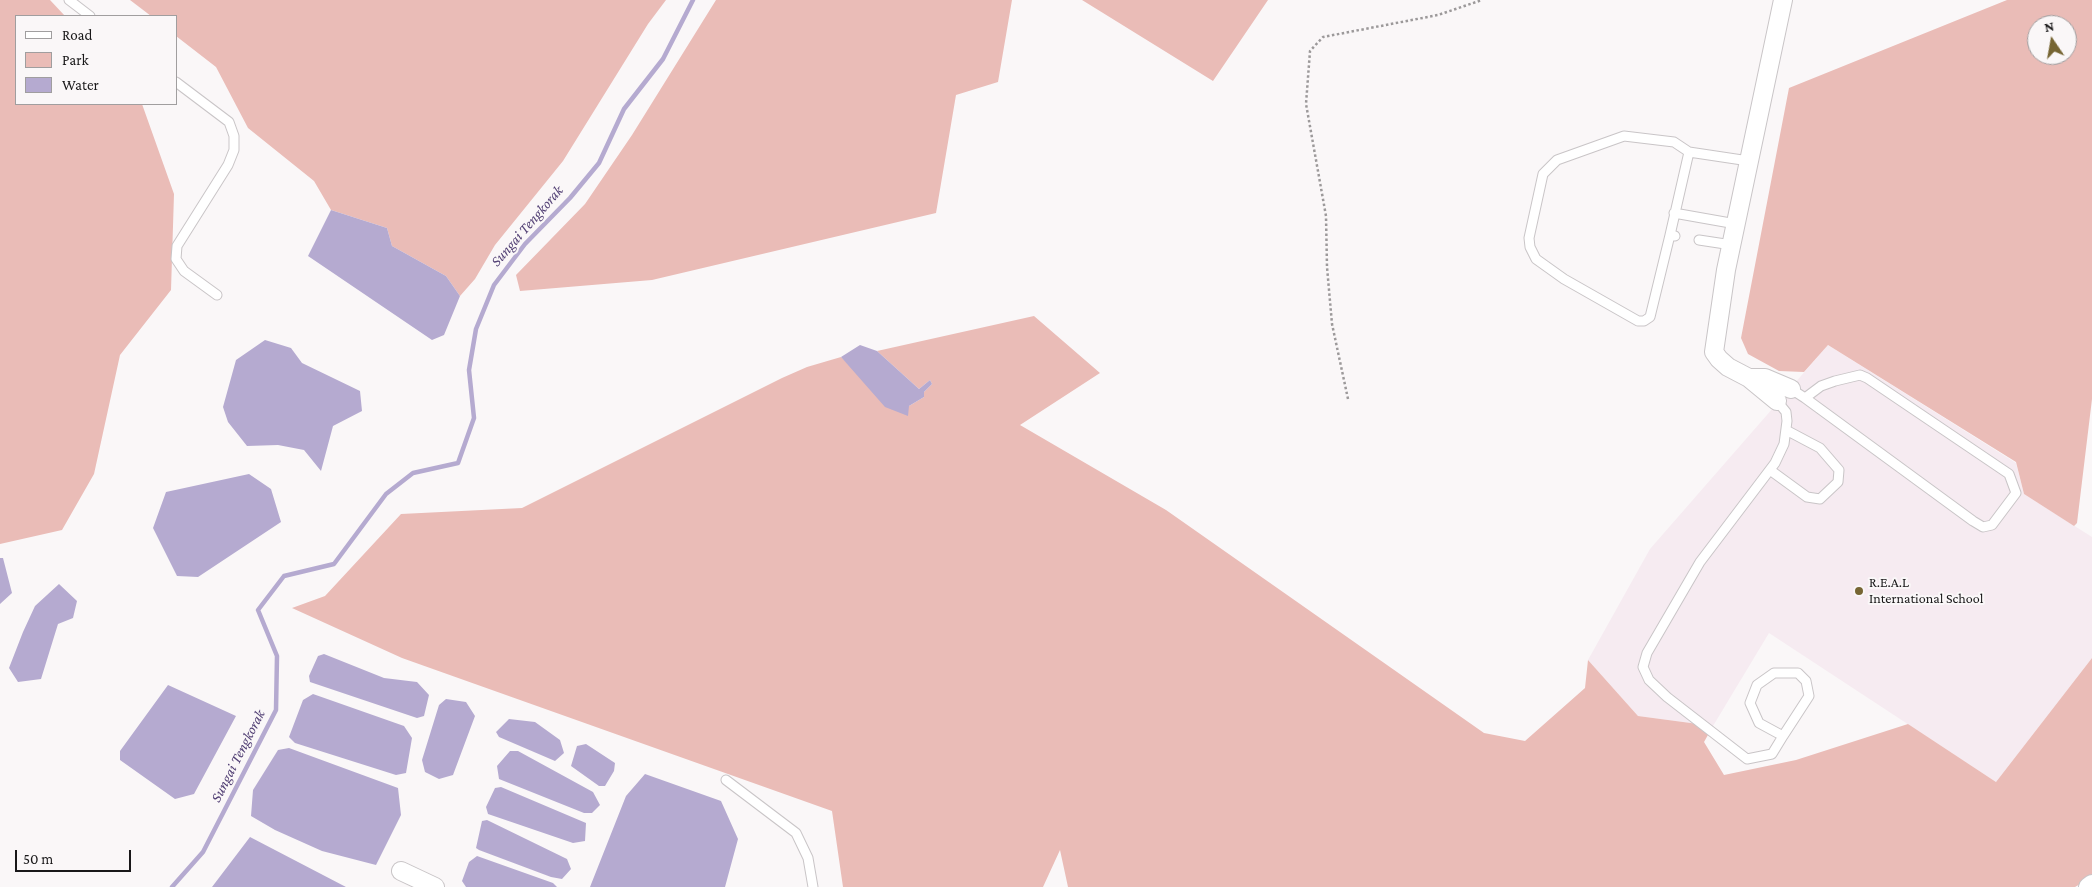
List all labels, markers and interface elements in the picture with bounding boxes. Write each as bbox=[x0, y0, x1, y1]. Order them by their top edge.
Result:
legend bbox=[15, 15, 178, 105]
north arrow bbox=[2027, 15, 2077, 65]
text: N bbox=[2043, 17, 2055, 35]
text: Road bbox=[62, 27, 92, 43]
text: Park bbox=[62, 52, 89, 68]
text: Water bbox=[62, 77, 99, 93]
water label: Sungai Tengkorak bbox=[487, 182, 567, 270]
place label: R.E.A.L International School bbox=[1869, 575, 1983, 608]
marker: R.E.A.L International School bbox=[1853, 585, 1865, 597]
water label: Sungai Tengkorak bbox=[207, 707, 269, 805]
scale bar bbox=[18, 840, 134, 872]
text: 50 m bbox=[23, 851, 53, 867]

